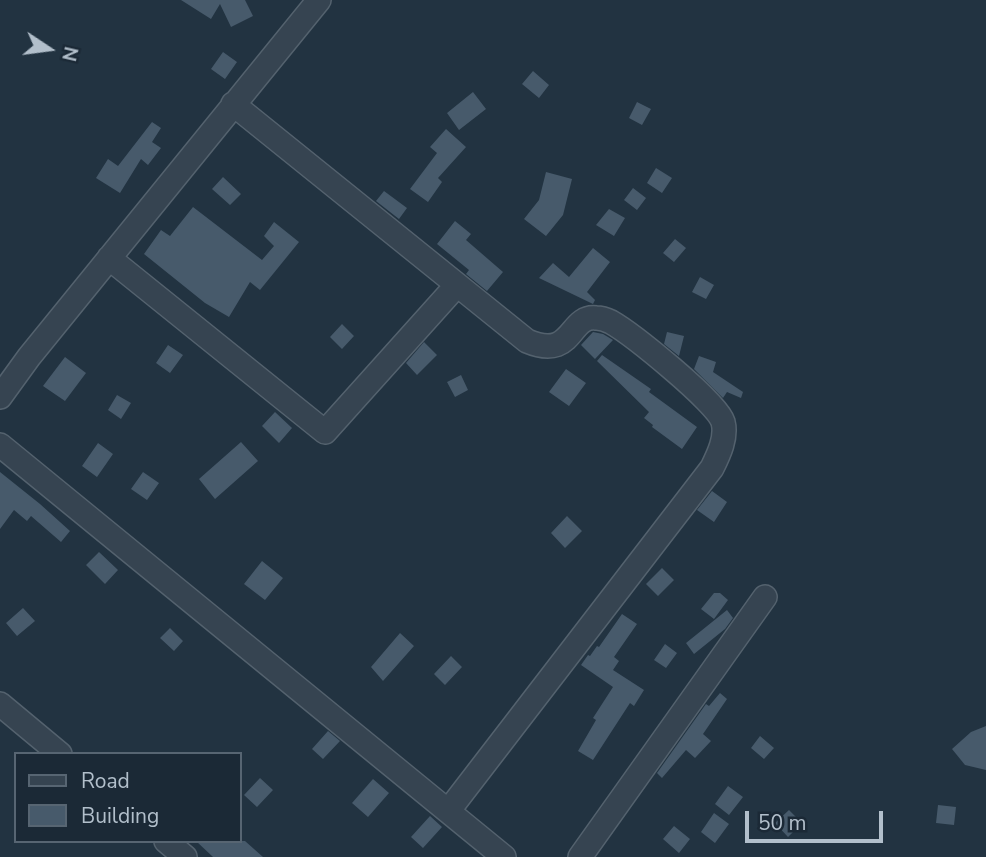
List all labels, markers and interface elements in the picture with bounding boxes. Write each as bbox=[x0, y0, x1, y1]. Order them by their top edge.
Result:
north arrow bbox=[14, 14, 84, 84]
text: N bbox=[55, 44, 84, 64]
legend bbox=[14, 752, 242, 843]
text: Road bbox=[81, 767, 130, 795]
scale bar bbox=[748, 798, 886, 842]
text: Building bbox=[81, 802, 159, 830]
text: 50 m bbox=[758, 809, 807, 837]

